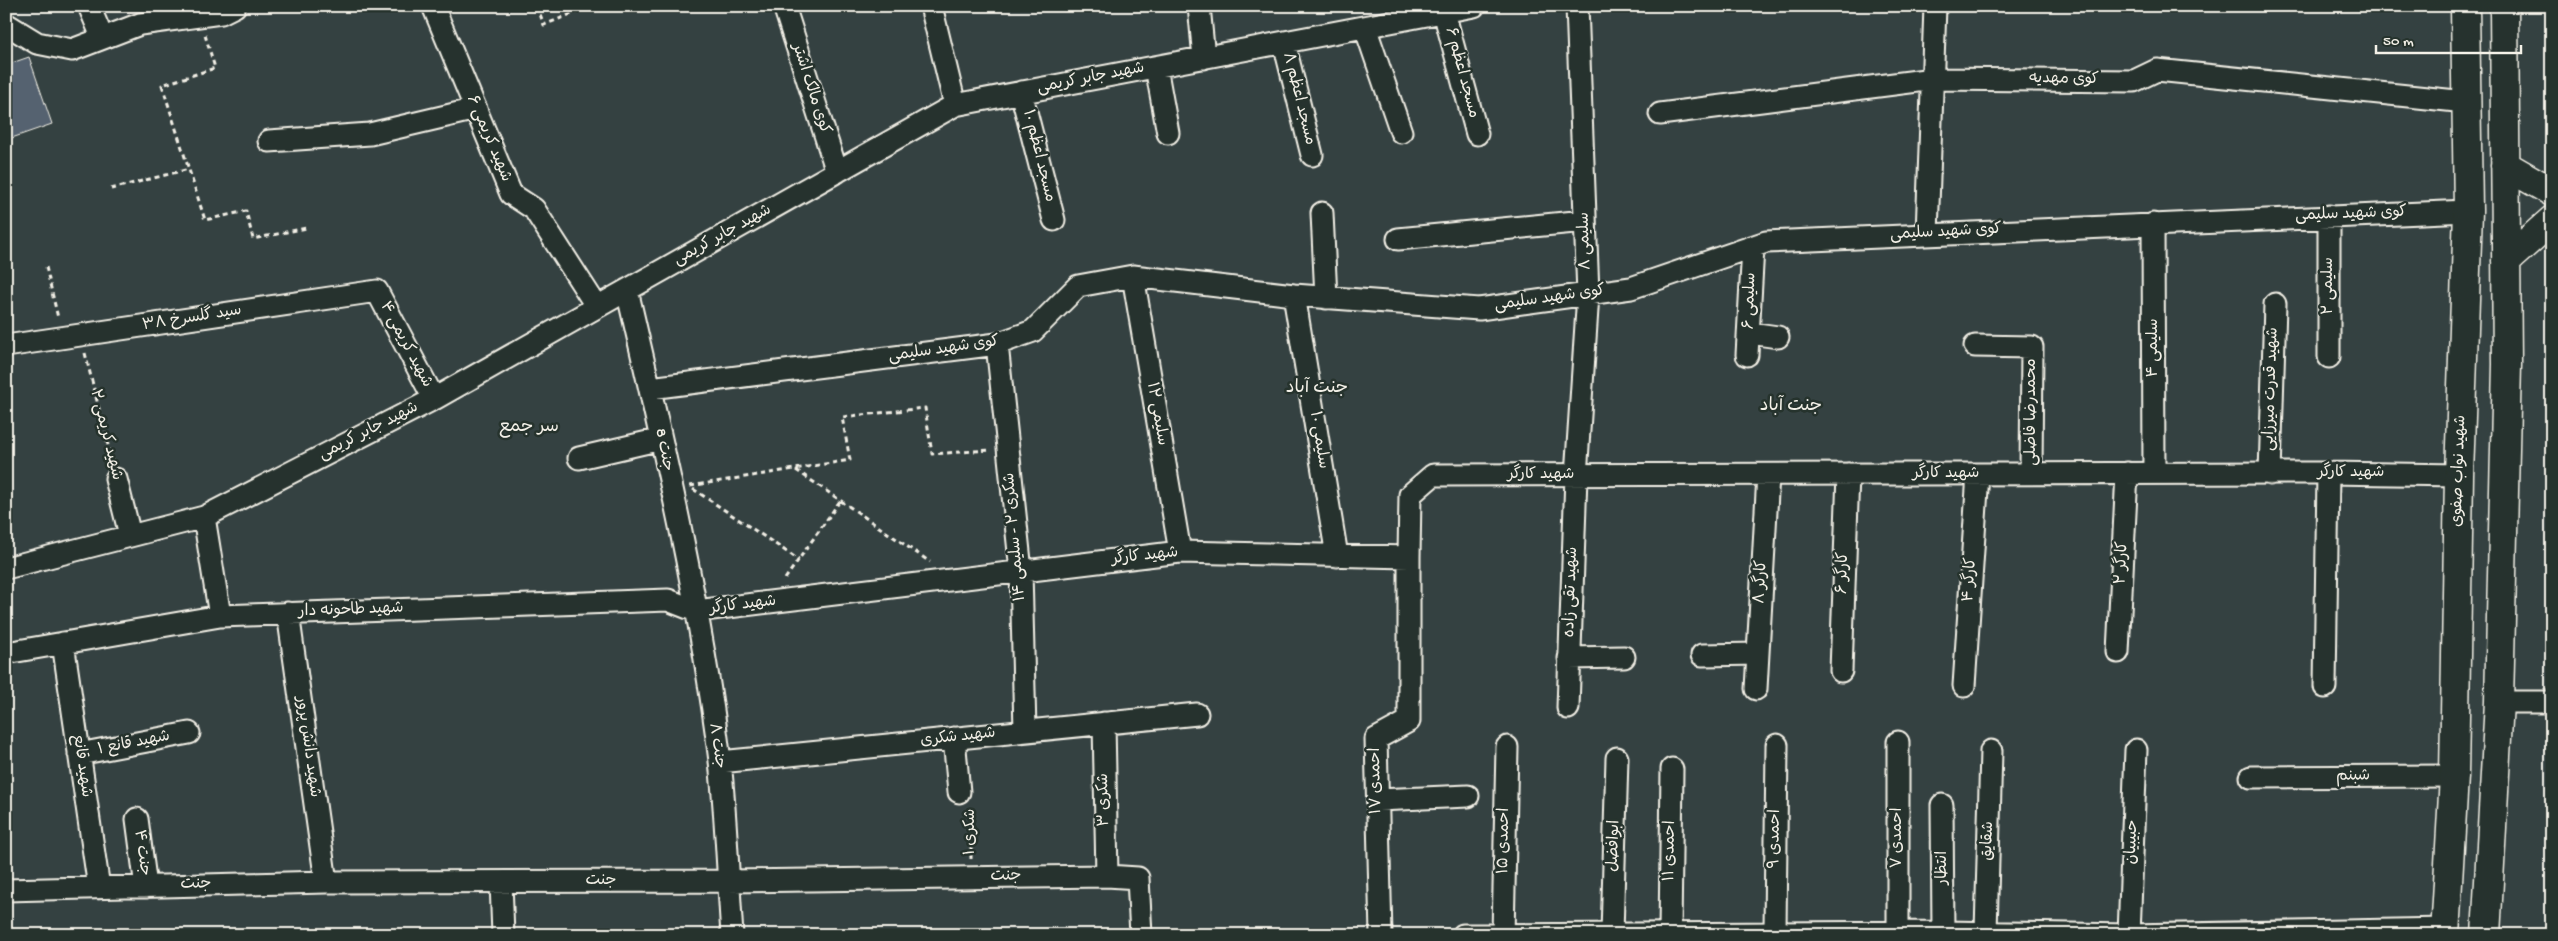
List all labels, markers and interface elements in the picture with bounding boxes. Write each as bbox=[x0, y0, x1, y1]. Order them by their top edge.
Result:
scale bar bbox=[2376, 22, 2520, 54]
street label: مسجد اعظم ۶ bbox=[1440, 25, 1482, 121]
text: 50 m bbox=[2383, 33, 2414, 51]
street label: کوی مالک اشتر bbox=[786, 39, 834, 137]
street label: مسجد اعظم ۸ bbox=[1277, 51, 1319, 147]
street label: شهید جابر کریمی bbox=[1036, 59, 1146, 99]
street label: کوی مهدیه bbox=[2029, 70, 2099, 90]
street label: شهید کریمی ۶ bbox=[461, 93, 515, 185]
street label: مسجد اعظم ۱۰ bbox=[1017, 108, 1059, 204]
street label: شهید جابر کریمی bbox=[671, 201, 775, 271]
street label: کوی شهید سلیمی bbox=[2295, 204, 2407, 226]
street label: سلیمی ۸ bbox=[1575, 212, 1597, 270]
street label: کوی شهید سلیمی bbox=[1890, 221, 2002, 245]
street label: سلیمی ۲ bbox=[2320, 257, 2339, 315]
street label: سلیمی ۶ bbox=[1741, 272, 1761, 330]
street label: کوی شهید سلیمی bbox=[1493, 282, 1607, 316]
street label: سید گلسرخ ۳۸ bbox=[141, 299, 243, 336]
street label: شهید کریمی ۴ bbox=[374, 299, 436, 391]
street label: سلیمی ۴ bbox=[2145, 318, 2164, 378]
street label: شهید قدرت میرزایی bbox=[2260, 327, 2284, 451]
street label: کوی شهید سلیمی bbox=[887, 333, 1001, 367]
street label: محمدرضا فاضلی bbox=[2023, 358, 2042, 466]
district label: جنت آباد bbox=[1286, 377, 1348, 399]
street label: سلیمی ۱۲ bbox=[1141, 381, 1171, 447]
street label: شهید کریمی ۲ bbox=[85, 387, 125, 483]
district label: جنت آباد bbox=[1760, 395, 1822, 417]
street label: شهید جابر کریمی bbox=[316, 399, 422, 465]
street label: سلیمی ۱۰ bbox=[1304, 410, 1332, 470]
street label: شهید نواب صفوی bbox=[2449, 415, 2471, 527]
district label: سر جمع bbox=[499, 417, 559, 438]
street label: جنت 8 bbox=[650, 427, 676, 473]
street label: شهید کارگر bbox=[2316, 461, 2385, 483]
street label: شهید کارگر bbox=[1911, 462, 1980, 484]
street label: شهید کارگر bbox=[1506, 463, 1575, 485]
street label: شکری ۲ - سلیمی ۱۴ bbox=[1001, 472, 1031, 602]
street label: شهید کارگر bbox=[1108, 541, 1179, 570]
street label: کارگر ۲ bbox=[2109, 541, 2134, 585]
street label: شهید تقی زاده bbox=[1561, 546, 1583, 638]
street label: کارگر ۶ bbox=[1831, 551, 1854, 594]
street label: کارگر ۴ bbox=[1957, 557, 1982, 603]
street label: کارگر ۸ bbox=[1748, 559, 1773, 604]
street label: شهید کارگر bbox=[706, 590, 777, 620]
street label: شهيد طاحونه دار bbox=[296, 600, 404, 622]
street label: شهید دانش پرور bbox=[290, 693, 323, 799]
street label: جنت ۸ bbox=[703, 722, 729, 770]
street label: شهید شکری bbox=[920, 725, 996, 751]
street label: شهید قانع ۱ bbox=[96, 728, 172, 760]
street label: شهید قانع bbox=[67, 733, 95, 799]
street label: احمدی ۱۷ bbox=[1367, 748, 1387, 814]
street label: شبنم bbox=[2336, 767, 2370, 787]
street label: شکری ۳ bbox=[1095, 773, 1115, 827]
street label: احمدی ۱۵ bbox=[1495, 808, 1515, 874]
street label: احمدی ۷ bbox=[1889, 808, 1908, 868]
street label: شکری ۱ bbox=[962, 809, 981, 855]
street label: احمدی ۹ bbox=[1766, 809, 1786, 869]
street label: حبیبیان bbox=[2123, 819, 2143, 865]
street label: ابوافضل bbox=[1604, 820, 1625, 872]
street label: احمدی ۱۱ bbox=[1661, 820, 1681, 882]
street label: شقایق bbox=[1979, 821, 1999, 861]
street label: جنت ۴ bbox=[128, 829, 154, 877]
street label: انتظار bbox=[1934, 851, 1953, 886]
street label: جنت bbox=[990, 867, 1022, 887]
street label: جنت bbox=[586, 872, 616, 891]
street label: جنت bbox=[180, 875, 212, 895]

